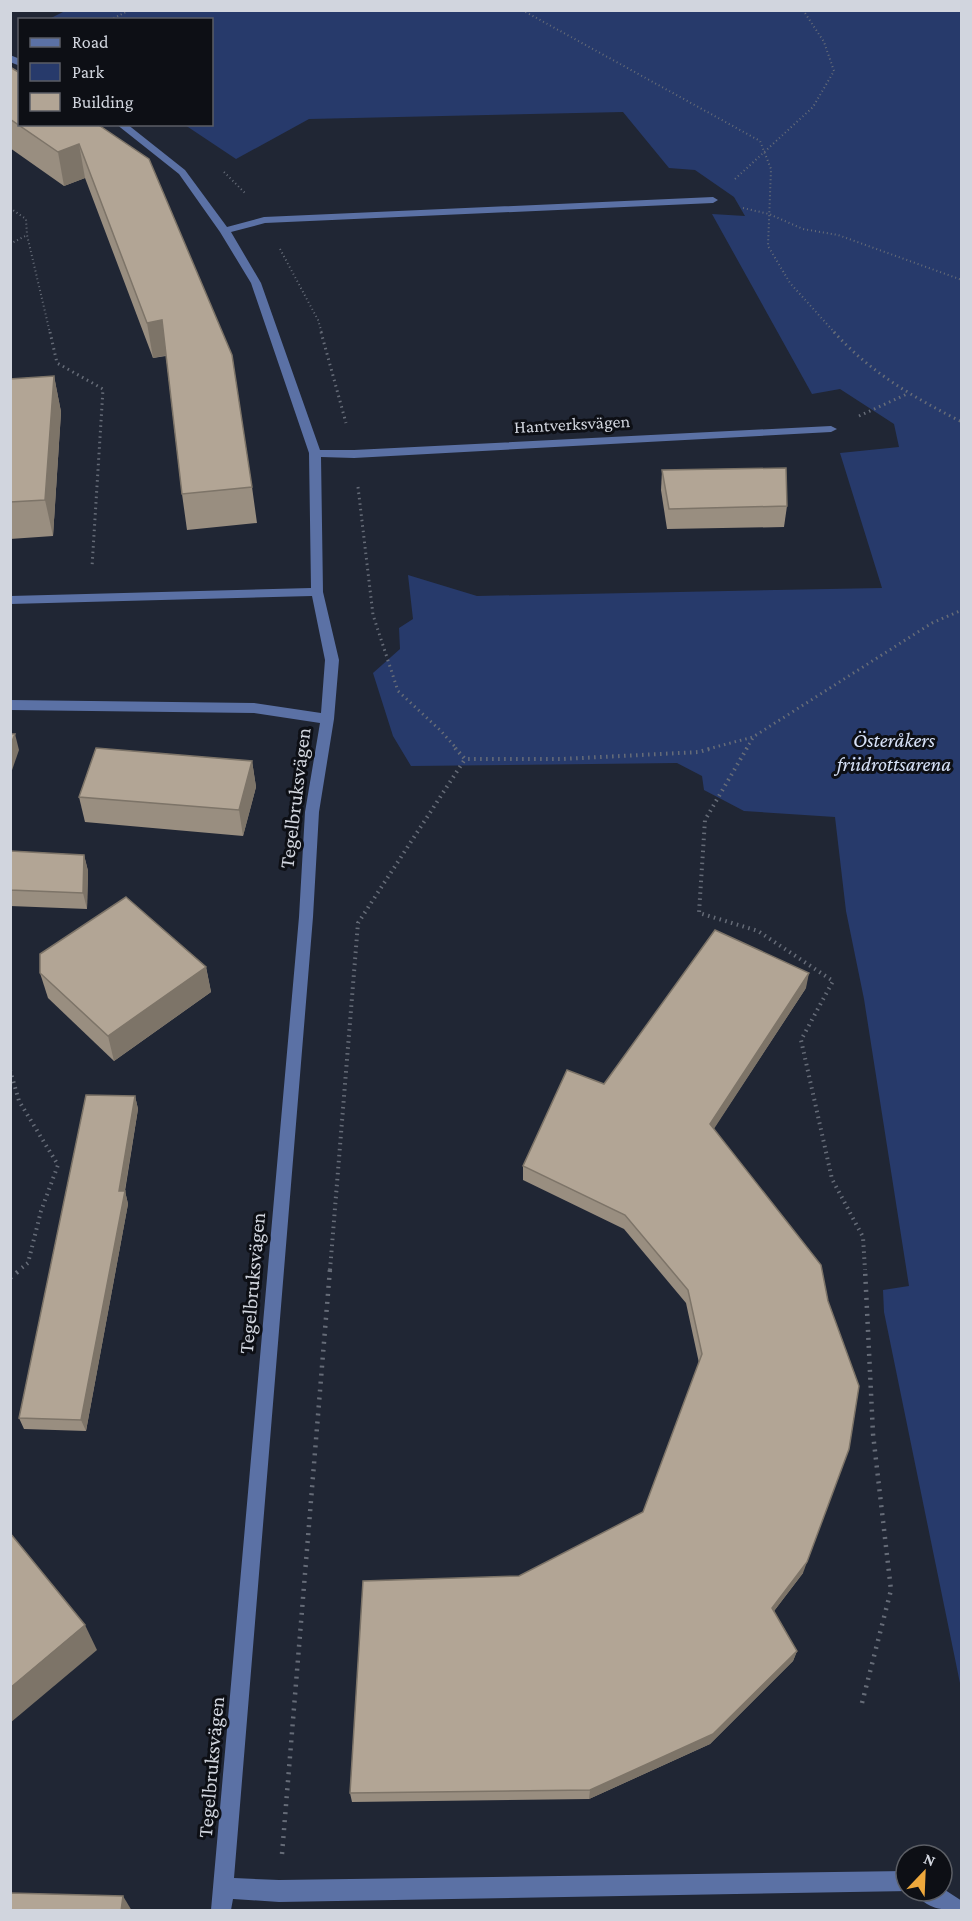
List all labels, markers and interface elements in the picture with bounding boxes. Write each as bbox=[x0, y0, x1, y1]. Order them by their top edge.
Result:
legend bbox=[18, 18, 213, 126]
text: Road bbox=[72, 32, 109, 52]
text: Park bbox=[72, 62, 104, 82]
text: Building bbox=[72, 92, 134, 112]
street label: Hantverksvägen bbox=[513, 411, 631, 437]
street label: Tegelbruksvägen bbox=[274, 726, 316, 870]
park label: Österåkers friidrottsarena bbox=[833, 728, 951, 776]
street label: Tegelbruksvägen bbox=[234, 1211, 270, 1355]
street label: Tegelbruksvägen bbox=[193, 1695, 229, 1839]
north arrow bbox=[894, 1843, 954, 1903]
text: N bbox=[921, 1850, 938, 1870]

